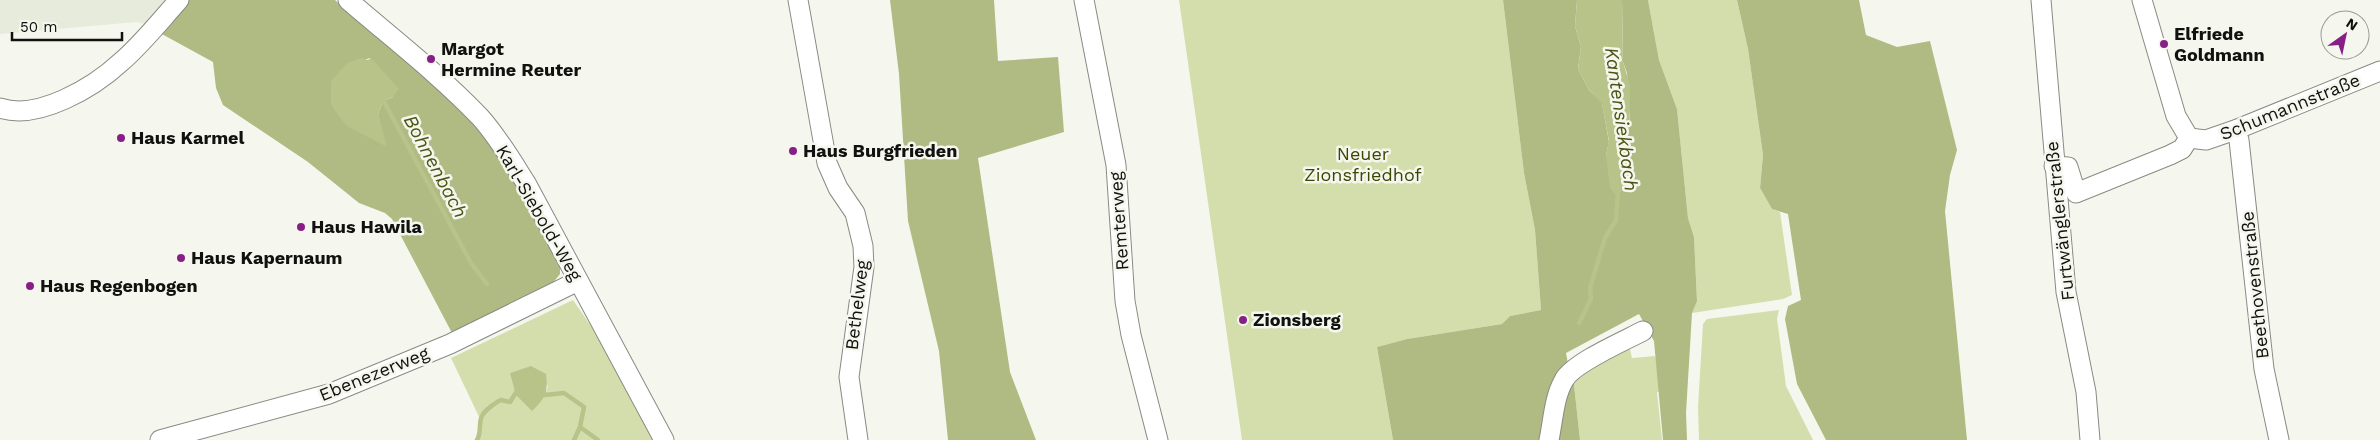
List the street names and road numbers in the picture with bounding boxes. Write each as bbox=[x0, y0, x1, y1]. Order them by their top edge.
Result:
street label: Schumannstraße bbox=[2217, 69, 2363, 144]
street label: Furtwänglerstraße bbox=[2041, 140, 2078, 302]
street label: Karl-Siebold-Weg bbox=[492, 141, 587, 285]
street label: Remterweg bbox=[1105, 170, 1132, 271]
street label: Beethovenstraße bbox=[2236, 210, 2273, 360]
street label: Bethelweg bbox=[841, 258, 873, 351]
street label: Ebenezerweg bbox=[316, 342, 432, 405]

